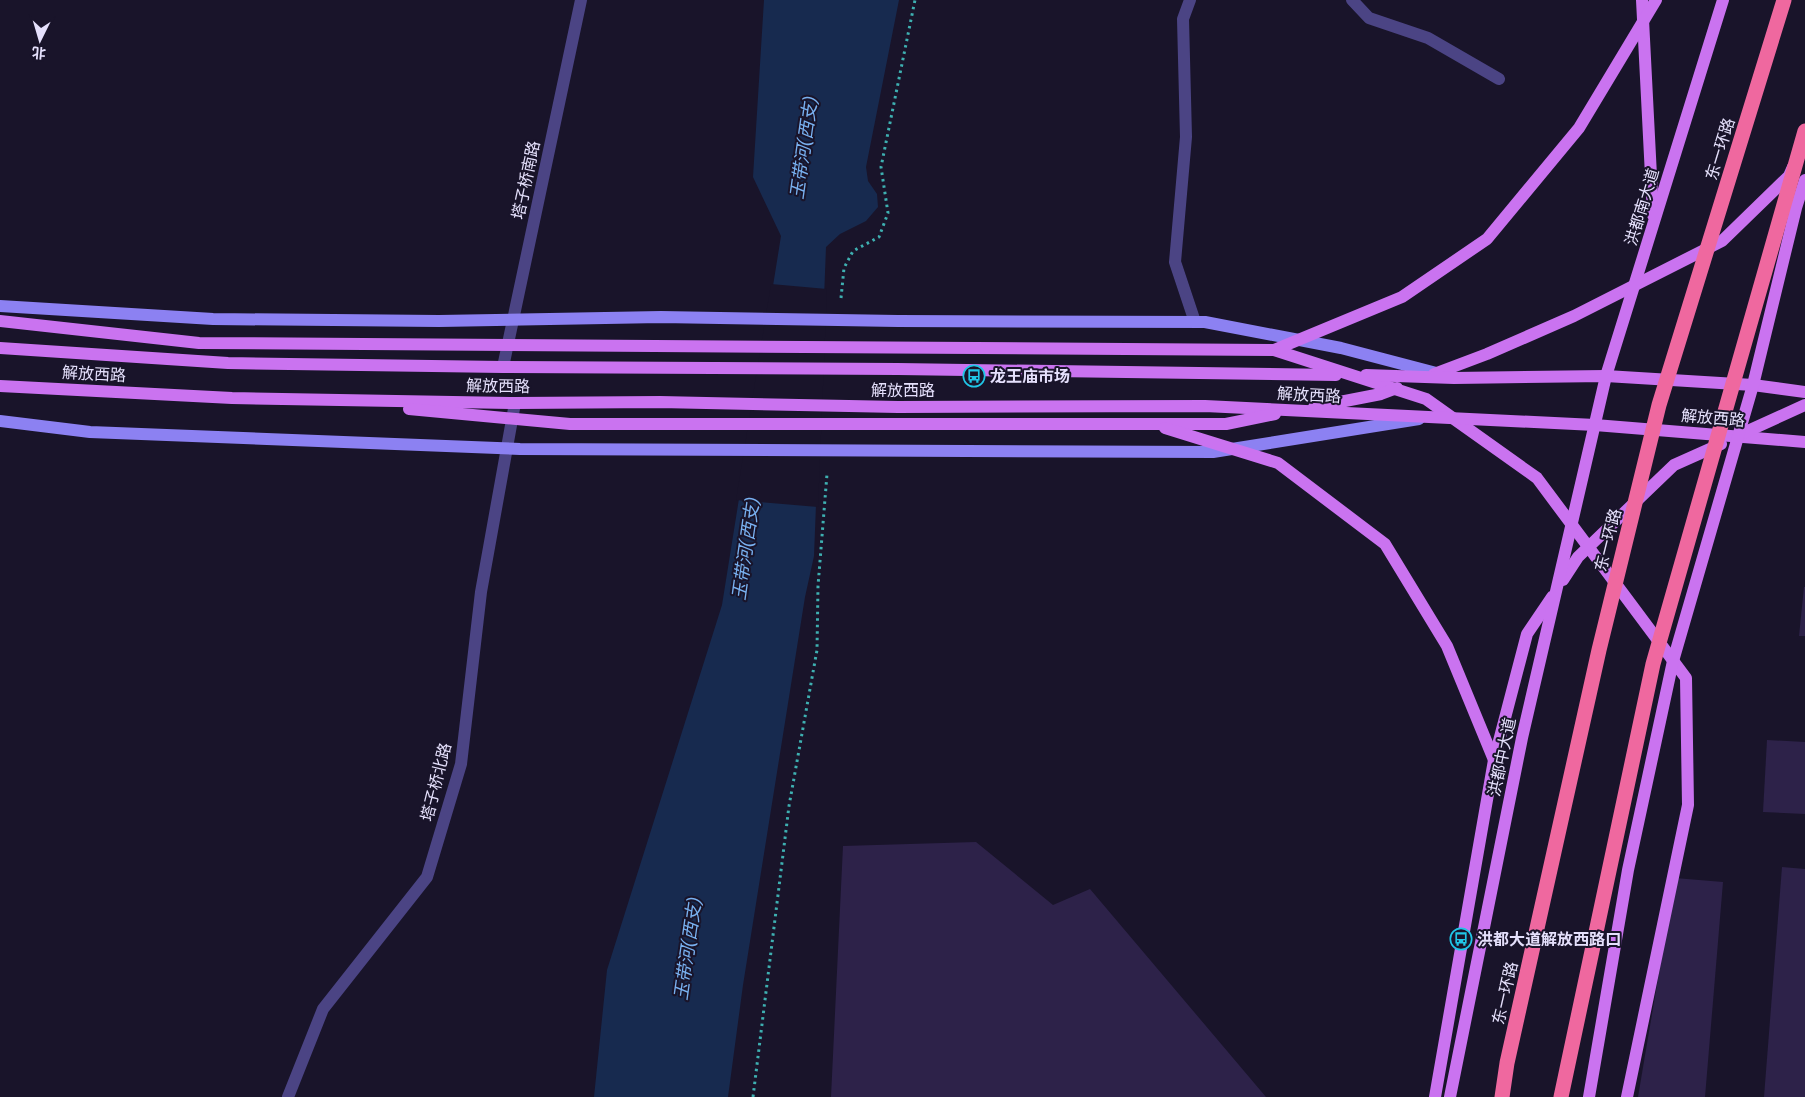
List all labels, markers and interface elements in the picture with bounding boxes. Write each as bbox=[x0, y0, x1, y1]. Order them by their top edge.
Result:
north arrow bbox=[15, 15, 65, 65]
text: 北 bbox=[31, 43, 47, 63]
water label: 玉带河(西支) bbox=[785, 95, 823, 201]
street label: 东一环路 bbox=[1701, 115, 1739, 183]
street label: 塔子桥南路 bbox=[507, 139, 545, 221]
street label: 洪都南大道 bbox=[1620, 166, 1664, 248]
street label: 解放西路 bbox=[61, 362, 127, 386]
bus stop icon: 龙王庙市场 bbox=[962, 364, 986, 388]
place label: 龙王庙市场 bbox=[990, 366, 1070, 387]
street label: 解放西路 bbox=[466, 375, 530, 397]
street label: 解放西路 bbox=[871, 380, 935, 401]
street label: 解放西路 bbox=[1276, 383, 1342, 407]
street label: 解放西路 bbox=[1680, 405, 1746, 431]
water label: 玉带河(西支) bbox=[727, 496, 765, 602]
street label: 东一环路 bbox=[1590, 506, 1626, 574]
street label: 洪都中大道 bbox=[1483, 716, 1521, 798]
street label: 塔子桥北路 bbox=[416, 741, 456, 823]
water label: 玉带河(西支) bbox=[669, 896, 707, 1002]
bus stop icon: 洪都大道解放西路口 bbox=[1449, 927, 1473, 951]
place label: 洪都大道解放西路口 bbox=[1477, 929, 1621, 950]
street label: 东一环路 bbox=[1488, 959, 1522, 1027]

